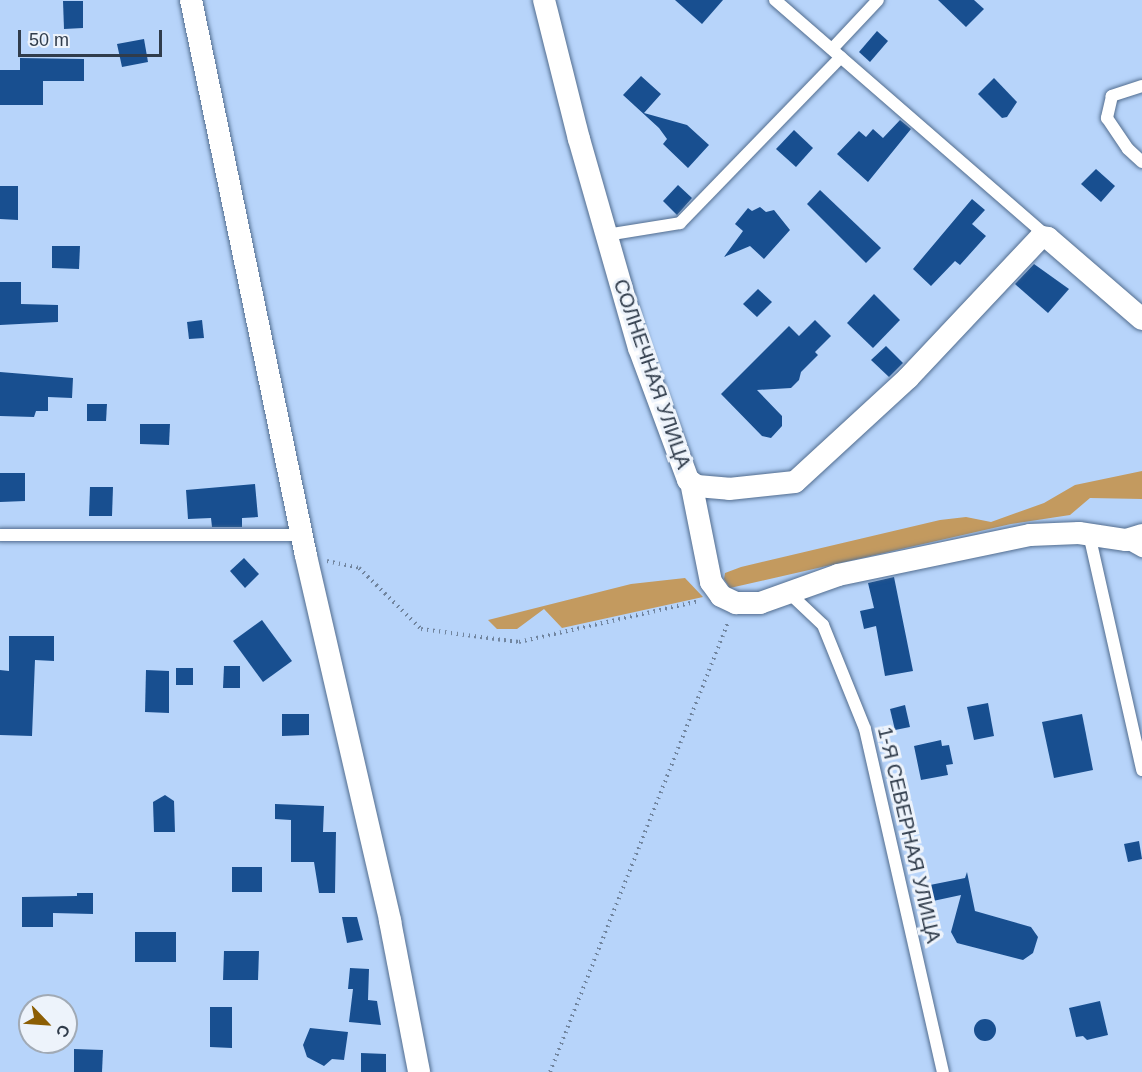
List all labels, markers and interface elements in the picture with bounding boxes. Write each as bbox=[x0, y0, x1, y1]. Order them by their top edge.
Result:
scale bar bbox=[21, 18, 165, 56]
text: 50 m bbox=[29, 30, 69, 50]
street label: СОЛНЕЧНАЯ УЛИЦА bbox=[608, 276, 696, 472]
street label: 1-Я СЕВЕРНАЯ УЛИЦА bbox=[872, 725, 946, 945]
north arrow bbox=[18, 994, 78, 1054]
text: С bbox=[53, 1022, 73, 1040]

